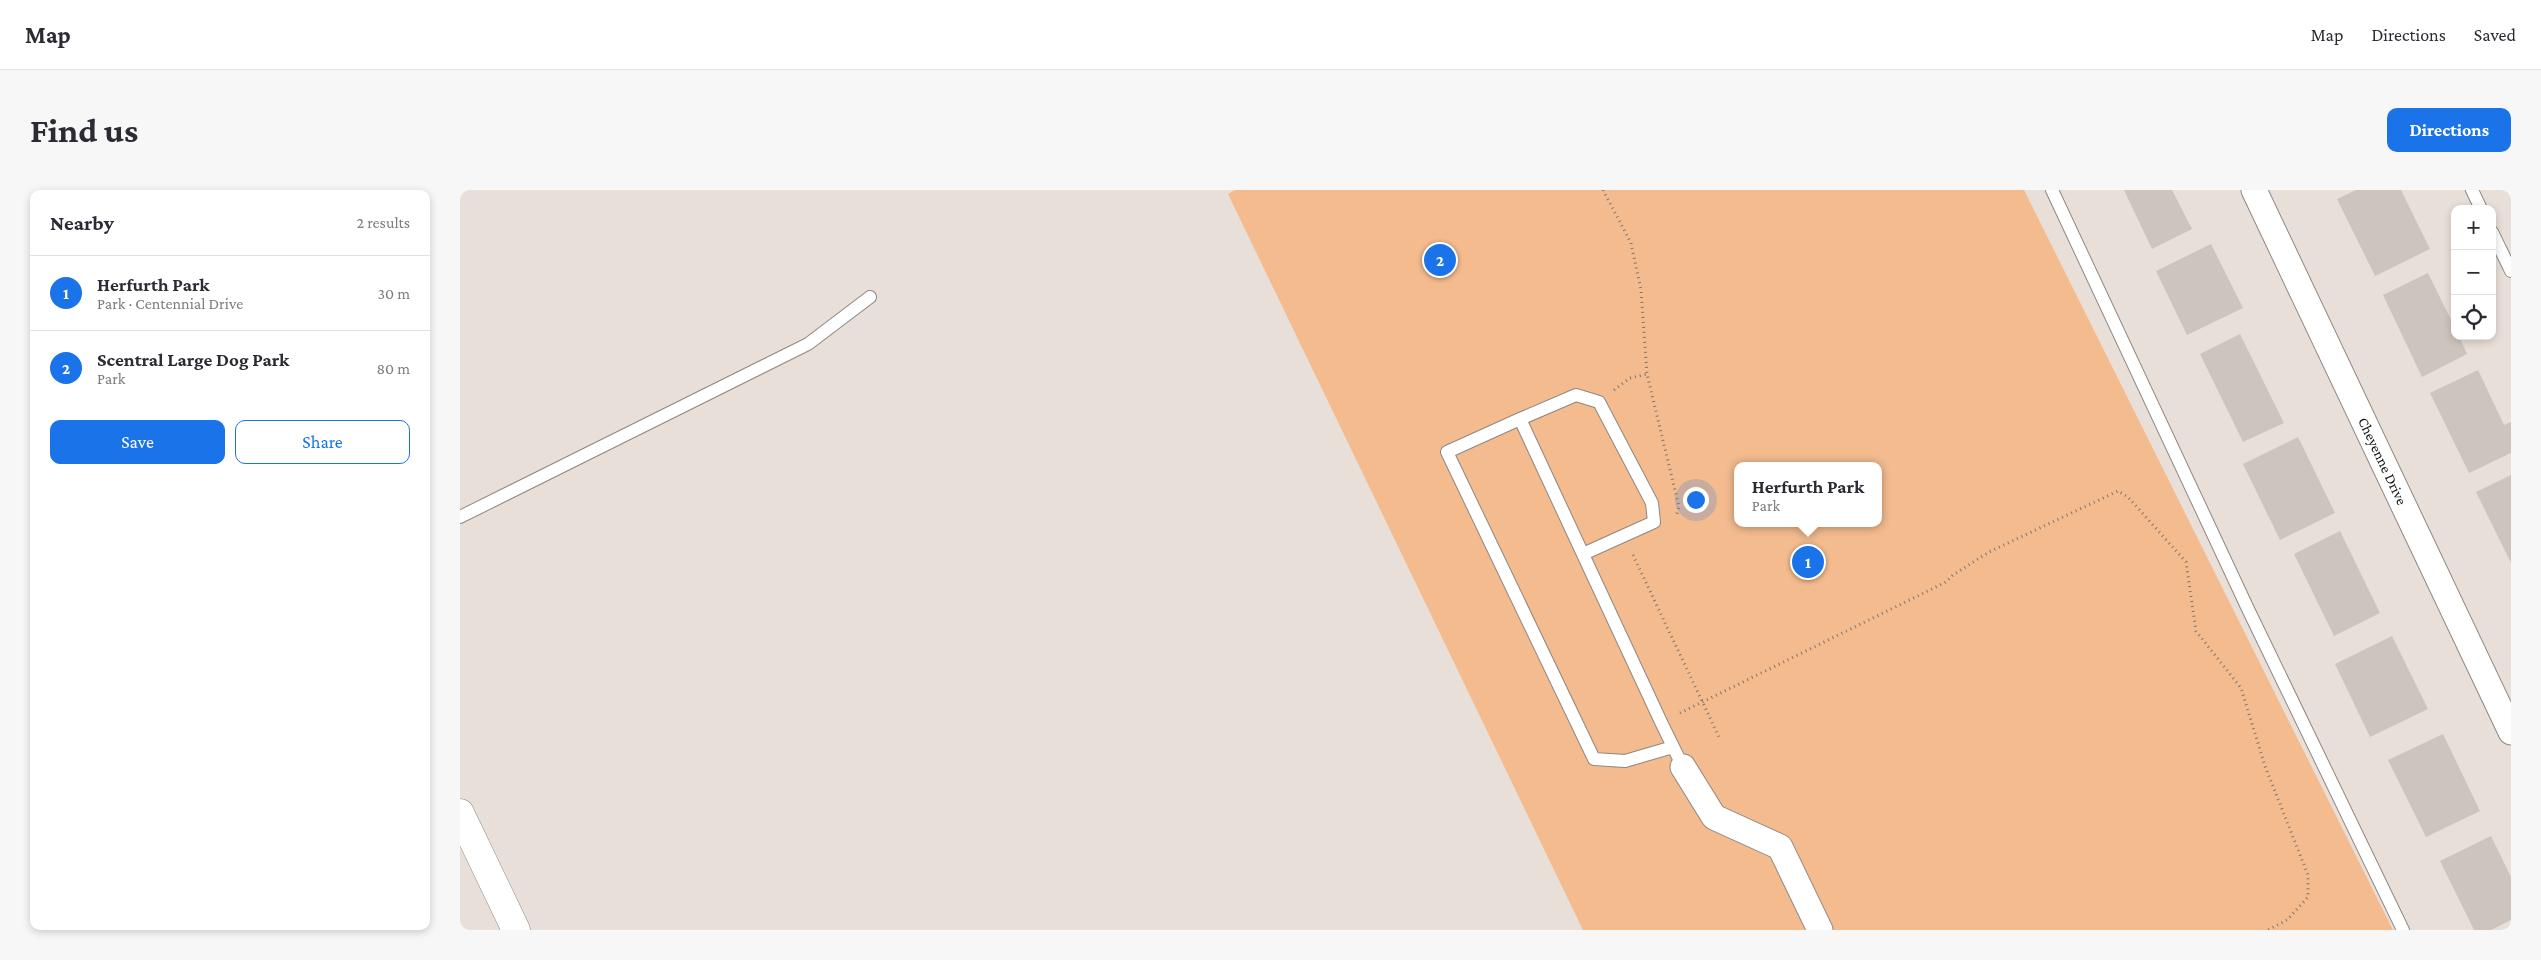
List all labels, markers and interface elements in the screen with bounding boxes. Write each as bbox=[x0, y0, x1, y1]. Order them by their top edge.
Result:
text: Map bbox=[25, 21, 71, 48]
text: Map bbox=[2311, 25, 2343, 45]
text: Directions bbox=[2371, 25, 2446, 45]
text: Saved bbox=[2474, 25, 2516, 45]
button: Directions bbox=[2387, 108, 2511, 152]
text: Find us bbox=[30, 111, 138, 150]
map controls bbox=[2451, 205, 2496, 340]
button: + bbox=[2451, 205, 2496, 250]
text: Nearby bbox=[50, 211, 114, 235]
text: 2 results bbox=[357, 214, 410, 231]
pin: 2 bbox=[1424, 241, 1456, 279]
button: − bbox=[2451, 250, 2496, 295]
text: Herfurth Park bbox=[97, 274, 210, 295]
text: 1 bbox=[63, 285, 69, 302]
text: 30 m bbox=[378, 285, 410, 302]
text: Park · Centennial Drive bbox=[97, 295, 243, 312]
button: locate bbox=[2451, 295, 2496, 340]
text: Scentral Large Dog Park bbox=[97, 349, 289, 370]
text: 2 bbox=[62, 360, 70, 377]
text: 80 m bbox=[376, 360, 410, 377]
text: Park bbox=[97, 370, 125, 387]
street label: Cheyenne Drive bbox=[2355, 415, 2410, 508]
button: Save bbox=[50, 420, 225, 464]
button: Share bbox=[235, 420, 410, 464]
popup bbox=[1734, 462, 1882, 527]
text: Herfurth Park bbox=[1752, 476, 1864, 497]
your location bbox=[1683, 487, 1709, 513]
text: Park bbox=[1752, 497, 1780, 514]
pin: 1 bbox=[1792, 543, 1824, 581]

